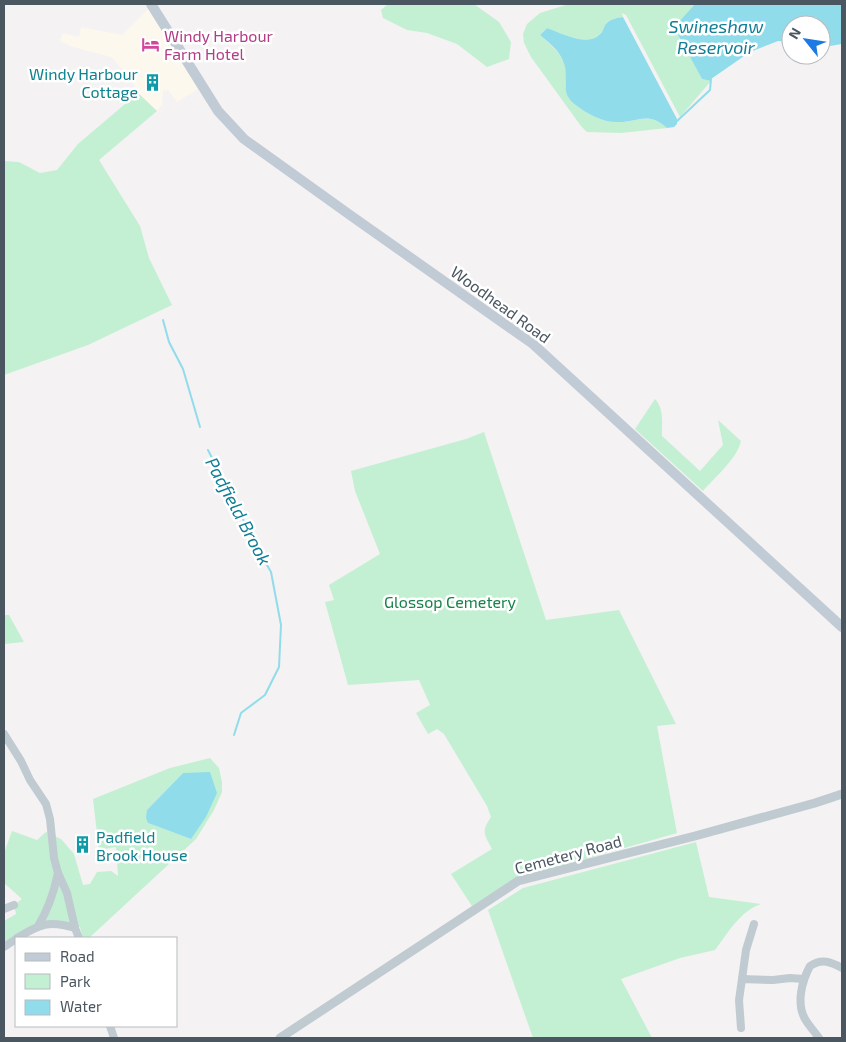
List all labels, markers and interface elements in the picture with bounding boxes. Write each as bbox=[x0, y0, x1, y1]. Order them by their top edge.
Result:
water label: Swineshaw Reservoir bbox=[669, 15, 764, 58]
north arrow bbox=[781, 15, 831, 65]
text: N bbox=[784, 25, 804, 42]
place label: Windy Harbour Farm Hotel bbox=[164, 26, 273, 63]
hotel icon: Windy Harbour Farm Hotel bbox=[140, 34, 160, 54]
place label: Windy Harbour Cottage bbox=[29, 64, 139, 101]
building icon: Windy Harbour Cottage bbox=[142, 72, 162, 92]
street label: Woodhead Road bbox=[447, 261, 555, 347]
water label: Padfield Brook bbox=[201, 453, 277, 569]
park label: Glossop Cemetery bbox=[384, 592, 517, 611]
place label: Padfield Brook House bbox=[96, 827, 187, 864]
street label: Cemetery Road bbox=[512, 831, 624, 877]
building icon: Padfield Brook House bbox=[72, 835, 92, 855]
legend bbox=[15, 937, 178, 1027]
text: Road bbox=[60, 947, 95, 965]
text: Park bbox=[60, 972, 91, 990]
text: Water bbox=[60, 997, 102, 1015]

